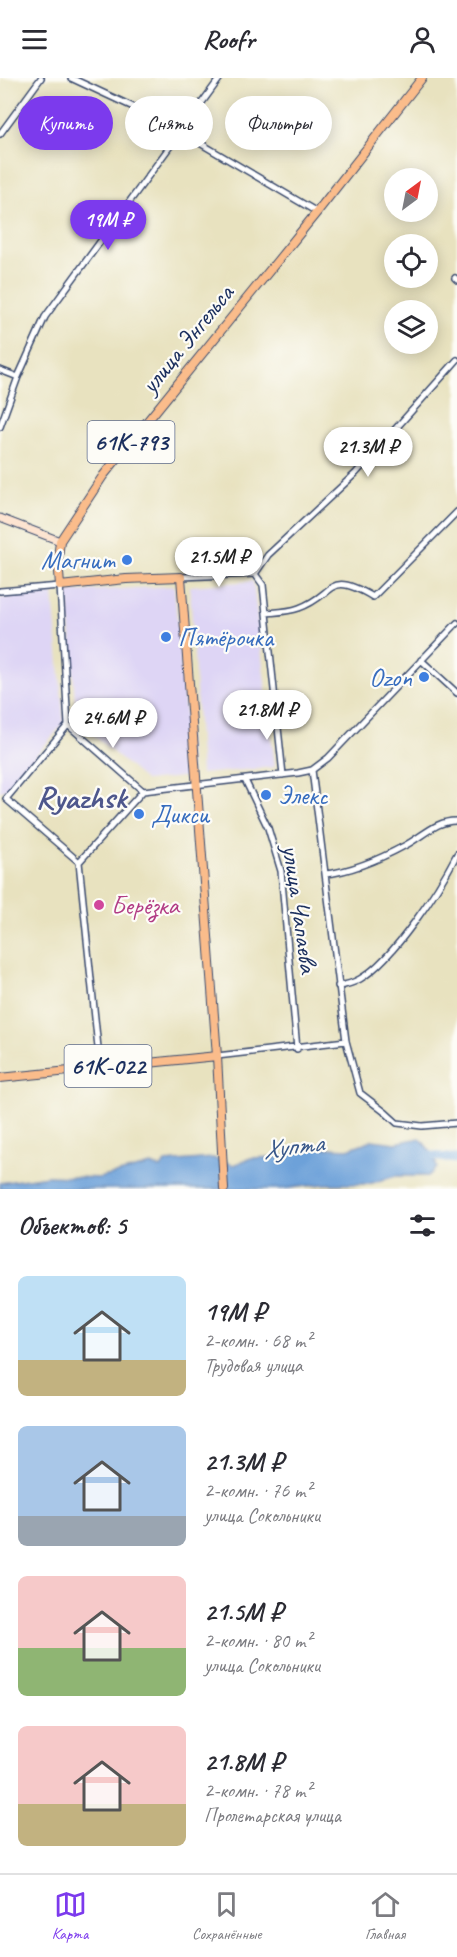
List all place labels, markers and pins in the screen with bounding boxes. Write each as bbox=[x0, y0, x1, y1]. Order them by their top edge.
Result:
pin: 19M ₽ bbox=[66, 200, 150, 251]
pin: 21.3M ₽ bbox=[313, 427, 423, 478]
pin: 21.5M ₽ bbox=[164, 537, 274, 588]
place label: Магнит bbox=[41, 544, 116, 577]
marker: Магнит bbox=[120, 553, 134, 567]
place label: Пятёрочка bbox=[178, 621, 275, 654]
marker: Пятёрочка bbox=[159, 630, 173, 644]
place label: Ozon bbox=[369, 661, 412, 694]
marker: Ozon bbox=[417, 670, 431, 684]
pin: 21.8M ₽ bbox=[212, 690, 322, 741]
pin: 24.6M ₽ bbox=[58, 698, 168, 749]
place label: Элекс bbox=[278, 779, 329, 812]
marker: Элекс bbox=[259, 788, 273, 802]
place label: Дикси bbox=[151, 798, 211, 831]
marker: Дикси bbox=[132, 807, 146, 821]
place label: Берёзка bbox=[111, 889, 181, 923]
marker: Берёзка bbox=[92, 898, 106, 912]

